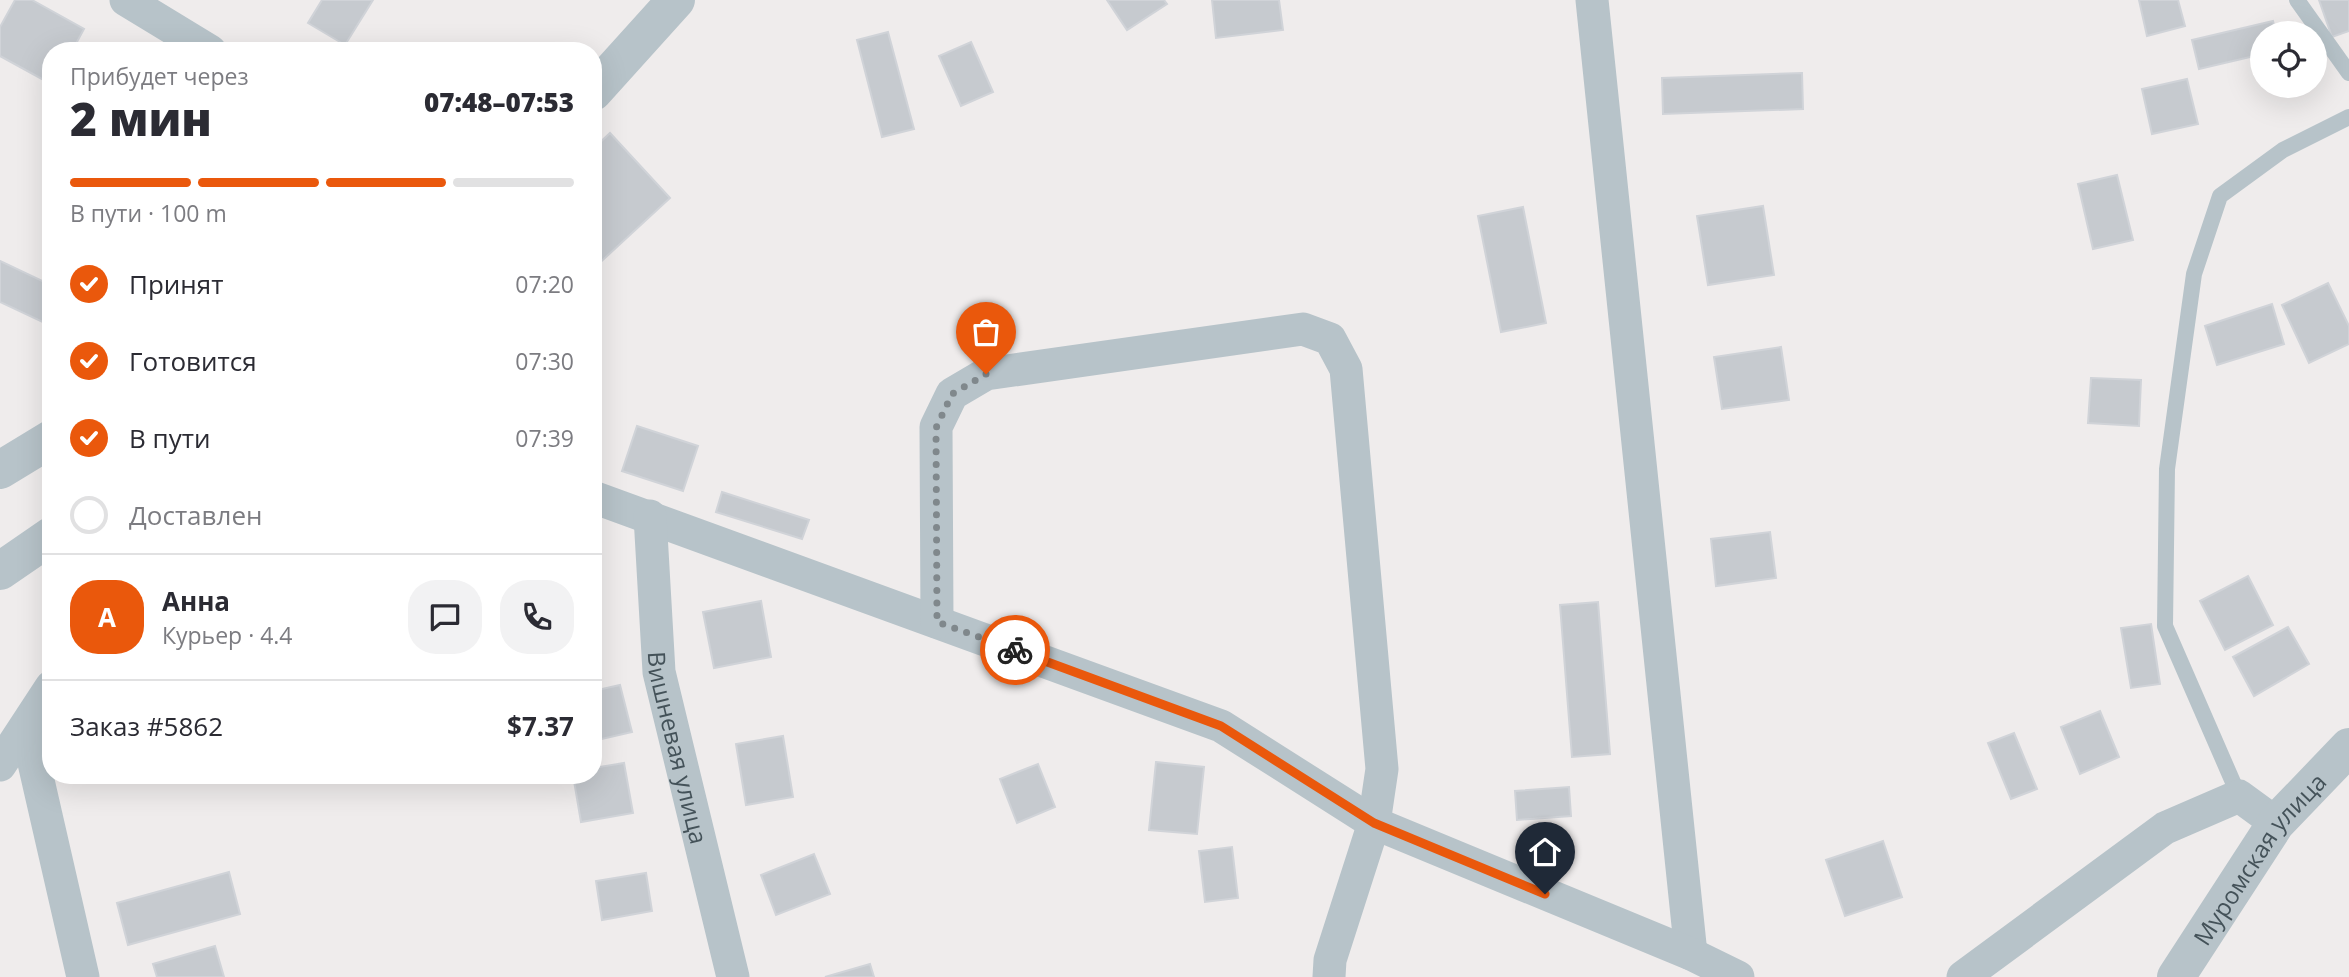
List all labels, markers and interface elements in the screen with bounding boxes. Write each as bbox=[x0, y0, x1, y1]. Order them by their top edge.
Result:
map controls bbox=[2250, 21, 2327, 98]
button: locate bbox=[2250, 21, 2327, 98]
text: Прибудет через bbox=[70, 60, 249, 92]
text: 07:48–07:53 bbox=[424, 84, 574, 120]
text: 2 мин bbox=[70, 87, 212, 149]
text: В пути · 100 m bbox=[70, 197, 227, 229]
icon: check bbox=[70, 265, 108, 303]
text: Принят bbox=[129, 266, 223, 302]
text: 07:20 bbox=[515, 268, 574, 300]
pin bbox=[956, 302, 1016, 374]
icon: bag bbox=[967, 313, 1005, 351]
icon: check bbox=[70, 342, 108, 380]
text: Готовится bbox=[129, 343, 257, 379]
text: 07:30 bbox=[515, 345, 574, 377]
icon: check bbox=[70, 419, 108, 457]
text: В пути bbox=[129, 420, 210, 456]
text: 07:39 bbox=[515, 422, 574, 454]
text: Доставлен bbox=[129, 497, 262, 533]
button: chat bbox=[408, 580, 482, 654]
button: phone bbox=[500, 580, 574, 654]
text: Анна bbox=[162, 583, 230, 619]
text: А bbox=[98, 599, 116, 635]
courier bbox=[980, 615, 1050, 685]
text: Курьер · 4.4 bbox=[162, 619, 293, 651]
icon: bike bbox=[996, 631, 1034, 669]
street label: Вишневая улица bbox=[641, 650, 717, 847]
text: Заказ #5862 bbox=[70, 708, 223, 744]
text: $7.37 bbox=[507, 708, 574, 744]
street label: Муромская улица bbox=[2185, 765, 2333, 951]
pin bbox=[1515, 822, 1575, 894]
icon: home bbox=[1526, 833, 1564, 871]

